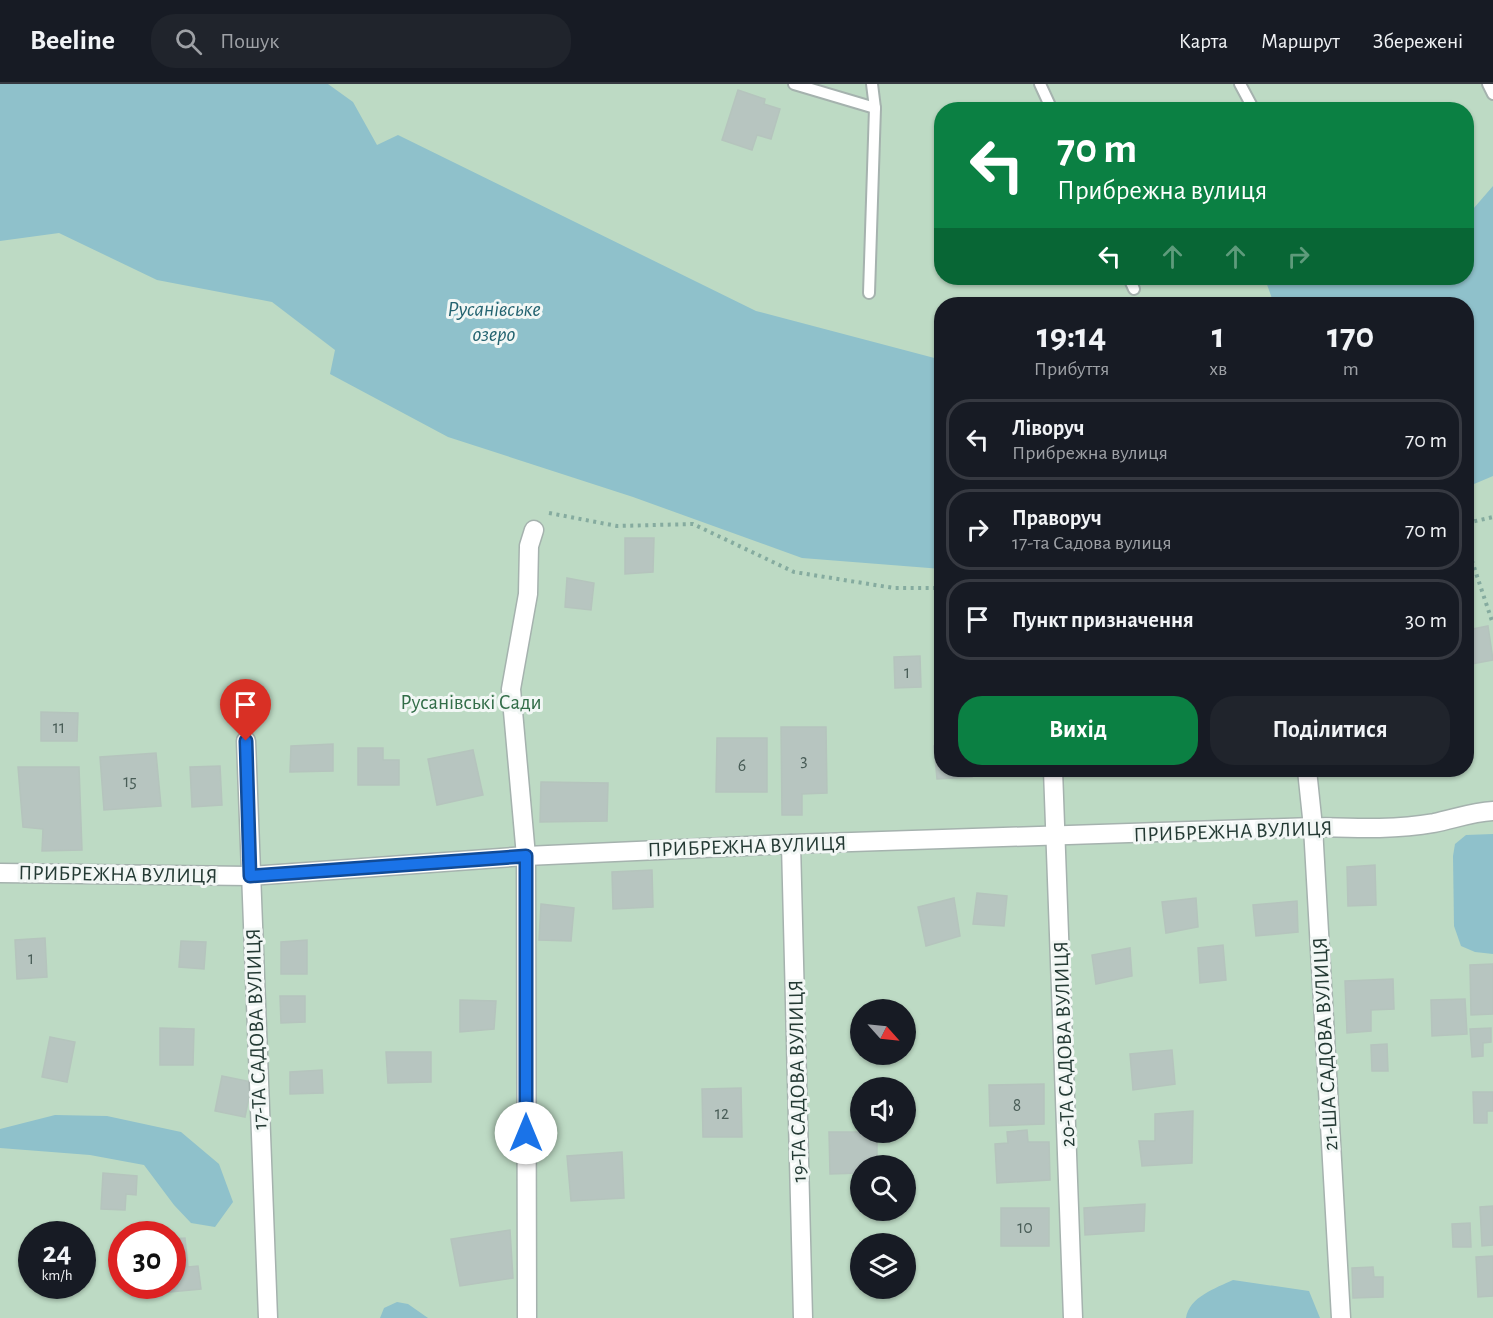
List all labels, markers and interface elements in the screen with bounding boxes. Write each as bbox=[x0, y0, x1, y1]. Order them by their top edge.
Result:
search box bbox=[151, 14, 571, 68]
icon: search bbox=[172, 25, 205, 58]
text: Beeline bbox=[30, 27, 115, 55]
text: Пошук bbox=[220, 30, 279, 52]
text: Карта bbox=[1179, 31, 1228, 52]
text: Маршрут bbox=[1261, 31, 1340, 52]
text: Збережені bbox=[1373, 31, 1463, 52]
icon: left bbox=[958, 126, 1036, 204]
text: 70 m bbox=[1057, 128, 1137, 170]
text: Прибрежна вулиця bbox=[1057, 177, 1267, 204]
icon: left bbox=[1093, 240, 1126, 273]
icon: ahead bbox=[1156, 240, 1189, 273]
icon: ahead bbox=[1219, 240, 1252, 273]
icon: right bbox=[1282, 240, 1315, 273]
water label: Русанівське озеро bbox=[447, 298, 541, 346]
text: 19:14 bbox=[1037, 318, 1106, 354]
text: 1 bbox=[1212, 318, 1225, 354]
text: 170 bbox=[1327, 318, 1374, 354]
text: Прибуття bbox=[1034, 359, 1109, 379]
text: хв bbox=[1209, 359, 1227, 379]
text: m bbox=[1343, 359, 1359, 379]
text: Ліворуч bbox=[1012, 417, 1085, 439]
icon: left bbox=[961, 423, 994, 456]
text: 70 m bbox=[1405, 429, 1447, 451]
text: Прибрежна вулиця bbox=[1012, 443, 1168, 463]
text: Праворуч bbox=[1012, 507, 1102, 529]
icon: right bbox=[961, 513, 994, 546]
text: 70 m bbox=[1405, 519, 1447, 541]
text: 17-та Садова вулиця bbox=[1012, 533, 1172, 553]
icon: arrive bbox=[961, 603, 994, 636]
text: Пункт призначення bbox=[1012, 609, 1194, 631]
text: 30 m bbox=[1405, 609, 1447, 631]
house number: 1 bbox=[904, 664, 910, 682]
pin bbox=[220, 679, 271, 741]
icon: arrive bbox=[229, 688, 262, 721]
park label: Русанівські Сади bbox=[400, 692, 542, 713]
button: Вихід bbox=[958, 696, 1198, 765]
button: Поділитися bbox=[1210, 696, 1450, 765]
house number: 11 bbox=[53, 719, 65, 737]
house number: 3 bbox=[800, 752, 808, 770]
house number: 6 bbox=[738, 757, 746, 775]
house number: 15 bbox=[123, 773, 137, 791]
street label: ПРИБРЕЖНА ВУЛИЦЯ bbox=[1133, 818, 1333, 845]
street label: ПРИБРЕЖНА ВУЛИЦЯ bbox=[647, 833, 847, 860]
street label: ПРИБРЕЖНА ВУЛИЦЯ bbox=[18, 862, 218, 887]
street label: 17-ТА САДОВА ВУЛИЦЯ bbox=[242, 928, 271, 1130]
street label: 21-ША САДОВА ВУЛИЦЯ bbox=[1309, 936, 1342, 1151]
street label: 20-ТА САДОВА ВУЛИЦЯ bbox=[1050, 940, 1079, 1147]
house number: 1 bbox=[28, 950, 34, 968]
street label: 19-ТА САДОВА ВУЛИЦЯ bbox=[785, 979, 810, 1183]
north arrow bbox=[850, 999, 916, 1065]
map controls bbox=[850, 999, 916, 1299]
button: sound bbox=[850, 1077, 916, 1143]
house number: 8 bbox=[1013, 1097, 1021, 1115]
position arrow bbox=[494, 1101, 558, 1165]
house number: 12 bbox=[715, 1105, 729, 1123]
button: search bbox=[850, 1155, 916, 1221]
house number: 10 bbox=[1017, 1219, 1033, 1237]
speed limit sign: 30 bbox=[108, 1221, 186, 1299]
button: layers bbox=[850, 1233, 916, 1299]
text: 24 bbox=[42, 1238, 72, 1268]
text: km/h bbox=[42, 1268, 72, 1283]

